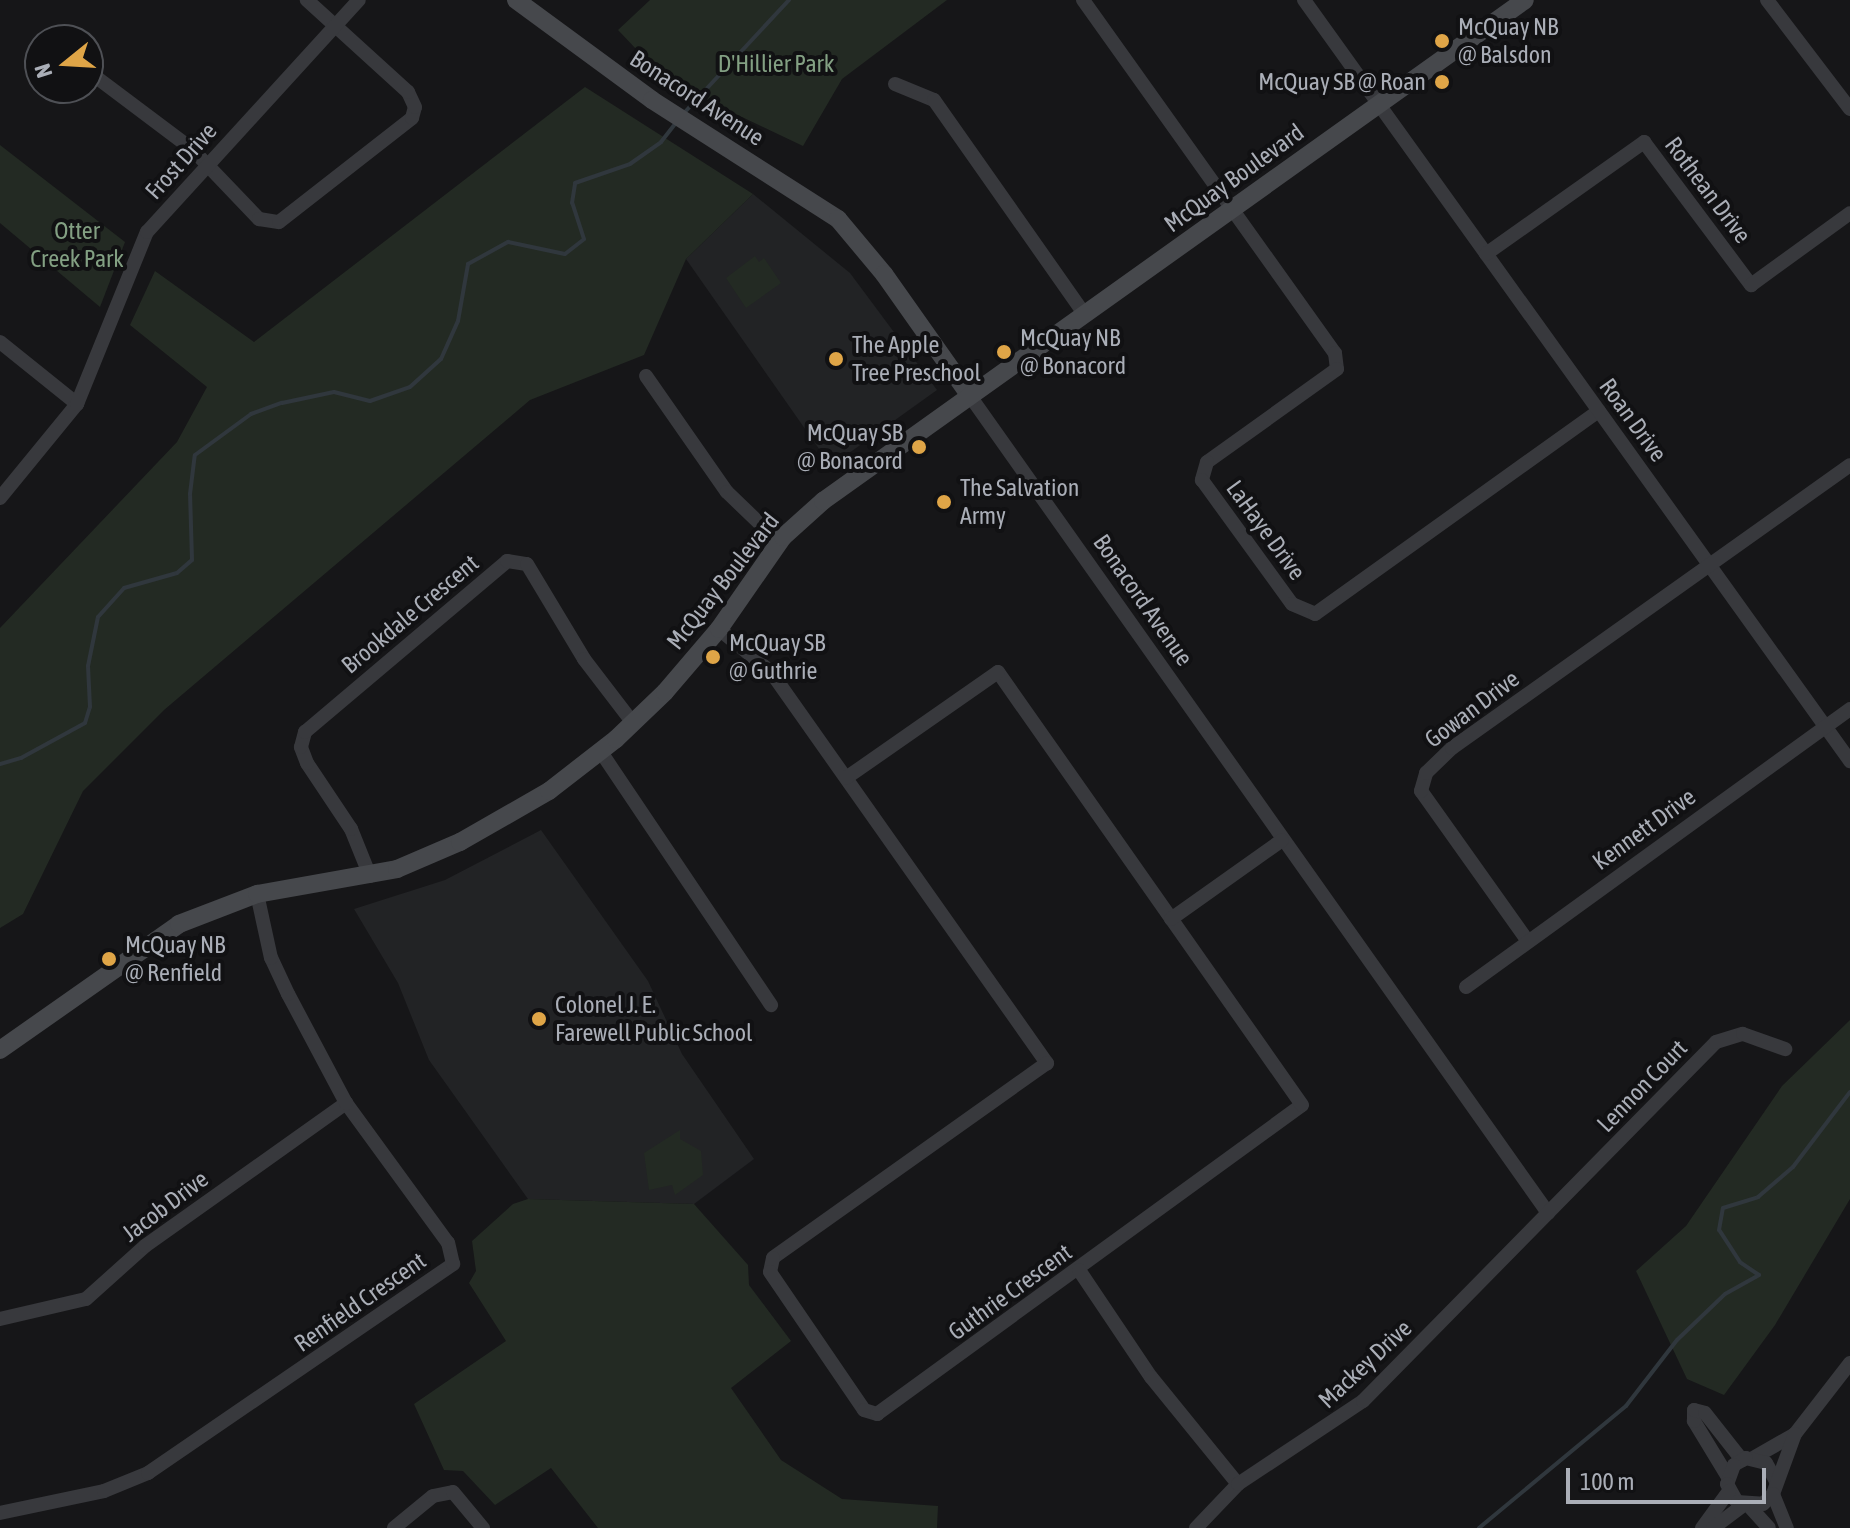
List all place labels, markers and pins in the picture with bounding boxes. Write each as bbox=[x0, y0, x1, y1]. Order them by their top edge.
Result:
place label: McQuay NB @ Balsdon bbox=[1458, 13, 1558, 69]
marker: McQuay NB @ Balsdon bbox=[1433, 32, 1451, 50]
place label: McQuay SB @ Roan bbox=[1258, 68, 1426, 96]
marker: McQuay SB @ Roan bbox=[1433, 73, 1451, 91]
place label: McQuay NB @ Bonacord bbox=[1020, 324, 1126, 380]
place label: The Apple Tree Preschool bbox=[852, 331, 981, 387]
marker: McQuay NB @ Bonacord bbox=[995, 343, 1013, 361]
marker: The Apple Tree Preschool bbox=[827, 350, 845, 368]
place label: McQuay SB @ Bonacord bbox=[797, 419, 903, 475]
marker: McQuay SB @ Bonacord bbox=[910, 438, 928, 456]
place label: The Salvation Army bbox=[960, 474, 1079, 530]
marker: The Salvation Army bbox=[935, 493, 953, 511]
place label: McQuay SB @ Guthrie bbox=[729, 629, 825, 685]
marker: McQuay SB @ Guthrie bbox=[704, 648, 722, 666]
place label: McQuay NB @ Renfield bbox=[125, 931, 225, 987]
marker: McQuay NB @ Renfield bbox=[100, 950, 118, 968]
place label: Colonel J. E. Farewell Public School bbox=[555, 991, 752, 1047]
marker: Colonel J. E. Farewell Public School bbox=[530, 1010, 548, 1028]

